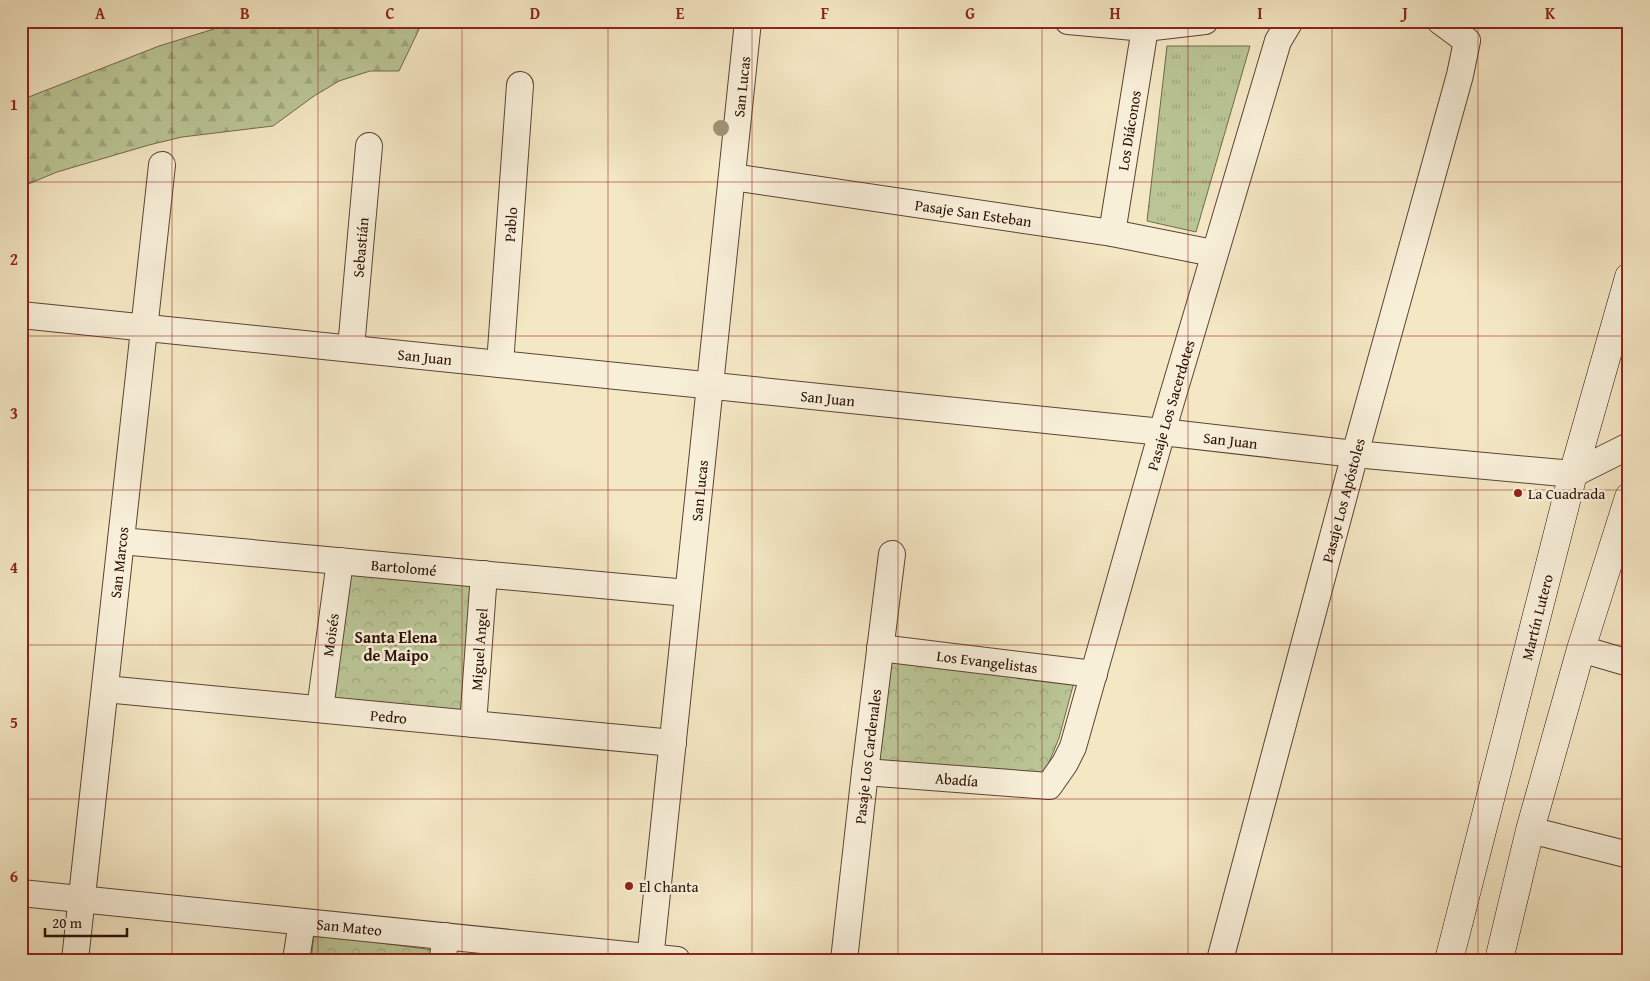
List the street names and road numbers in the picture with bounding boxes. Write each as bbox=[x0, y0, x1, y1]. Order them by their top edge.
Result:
street label: San Lucas bbox=[728, 55, 755, 118]
street label: Los Diáconos bbox=[1112, 89, 1145, 172]
street label: Pasaje San Esteban bbox=[913, 194, 1034, 232]
street label: Pablo bbox=[498, 206, 522, 242]
street label: Sebastián bbox=[347, 216, 373, 278]
street label: Pasaje Los Sacerdotes bbox=[1141, 337, 1199, 473]
street label: San Juan bbox=[397, 343, 454, 370]
street label: San Juan bbox=[800, 384, 857, 411]
street label: San Juan bbox=[1202, 426, 1259, 453]
street label: Pasaje Los Apóstoles bbox=[1316, 436, 1369, 565]
street label: San Lucas bbox=[685, 459, 713, 522]
street label: San Marcos bbox=[104, 525, 133, 599]
street label: Bartolomé bbox=[370, 554, 438, 580]
street label: Martín Lutero bbox=[1515, 571, 1558, 662]
street label: Miguel Angel bbox=[465, 607, 492, 691]
street label: Moisés bbox=[317, 612, 343, 657]
street label: Los Evangelistas bbox=[935, 644, 1039, 678]
street label: Pasaje Los Cardenales bbox=[849, 687, 886, 825]
street label: Pedro bbox=[369, 704, 408, 728]
street label: Abadía bbox=[934, 767, 979, 791]
street label: San Mateo bbox=[316, 913, 383, 940]

